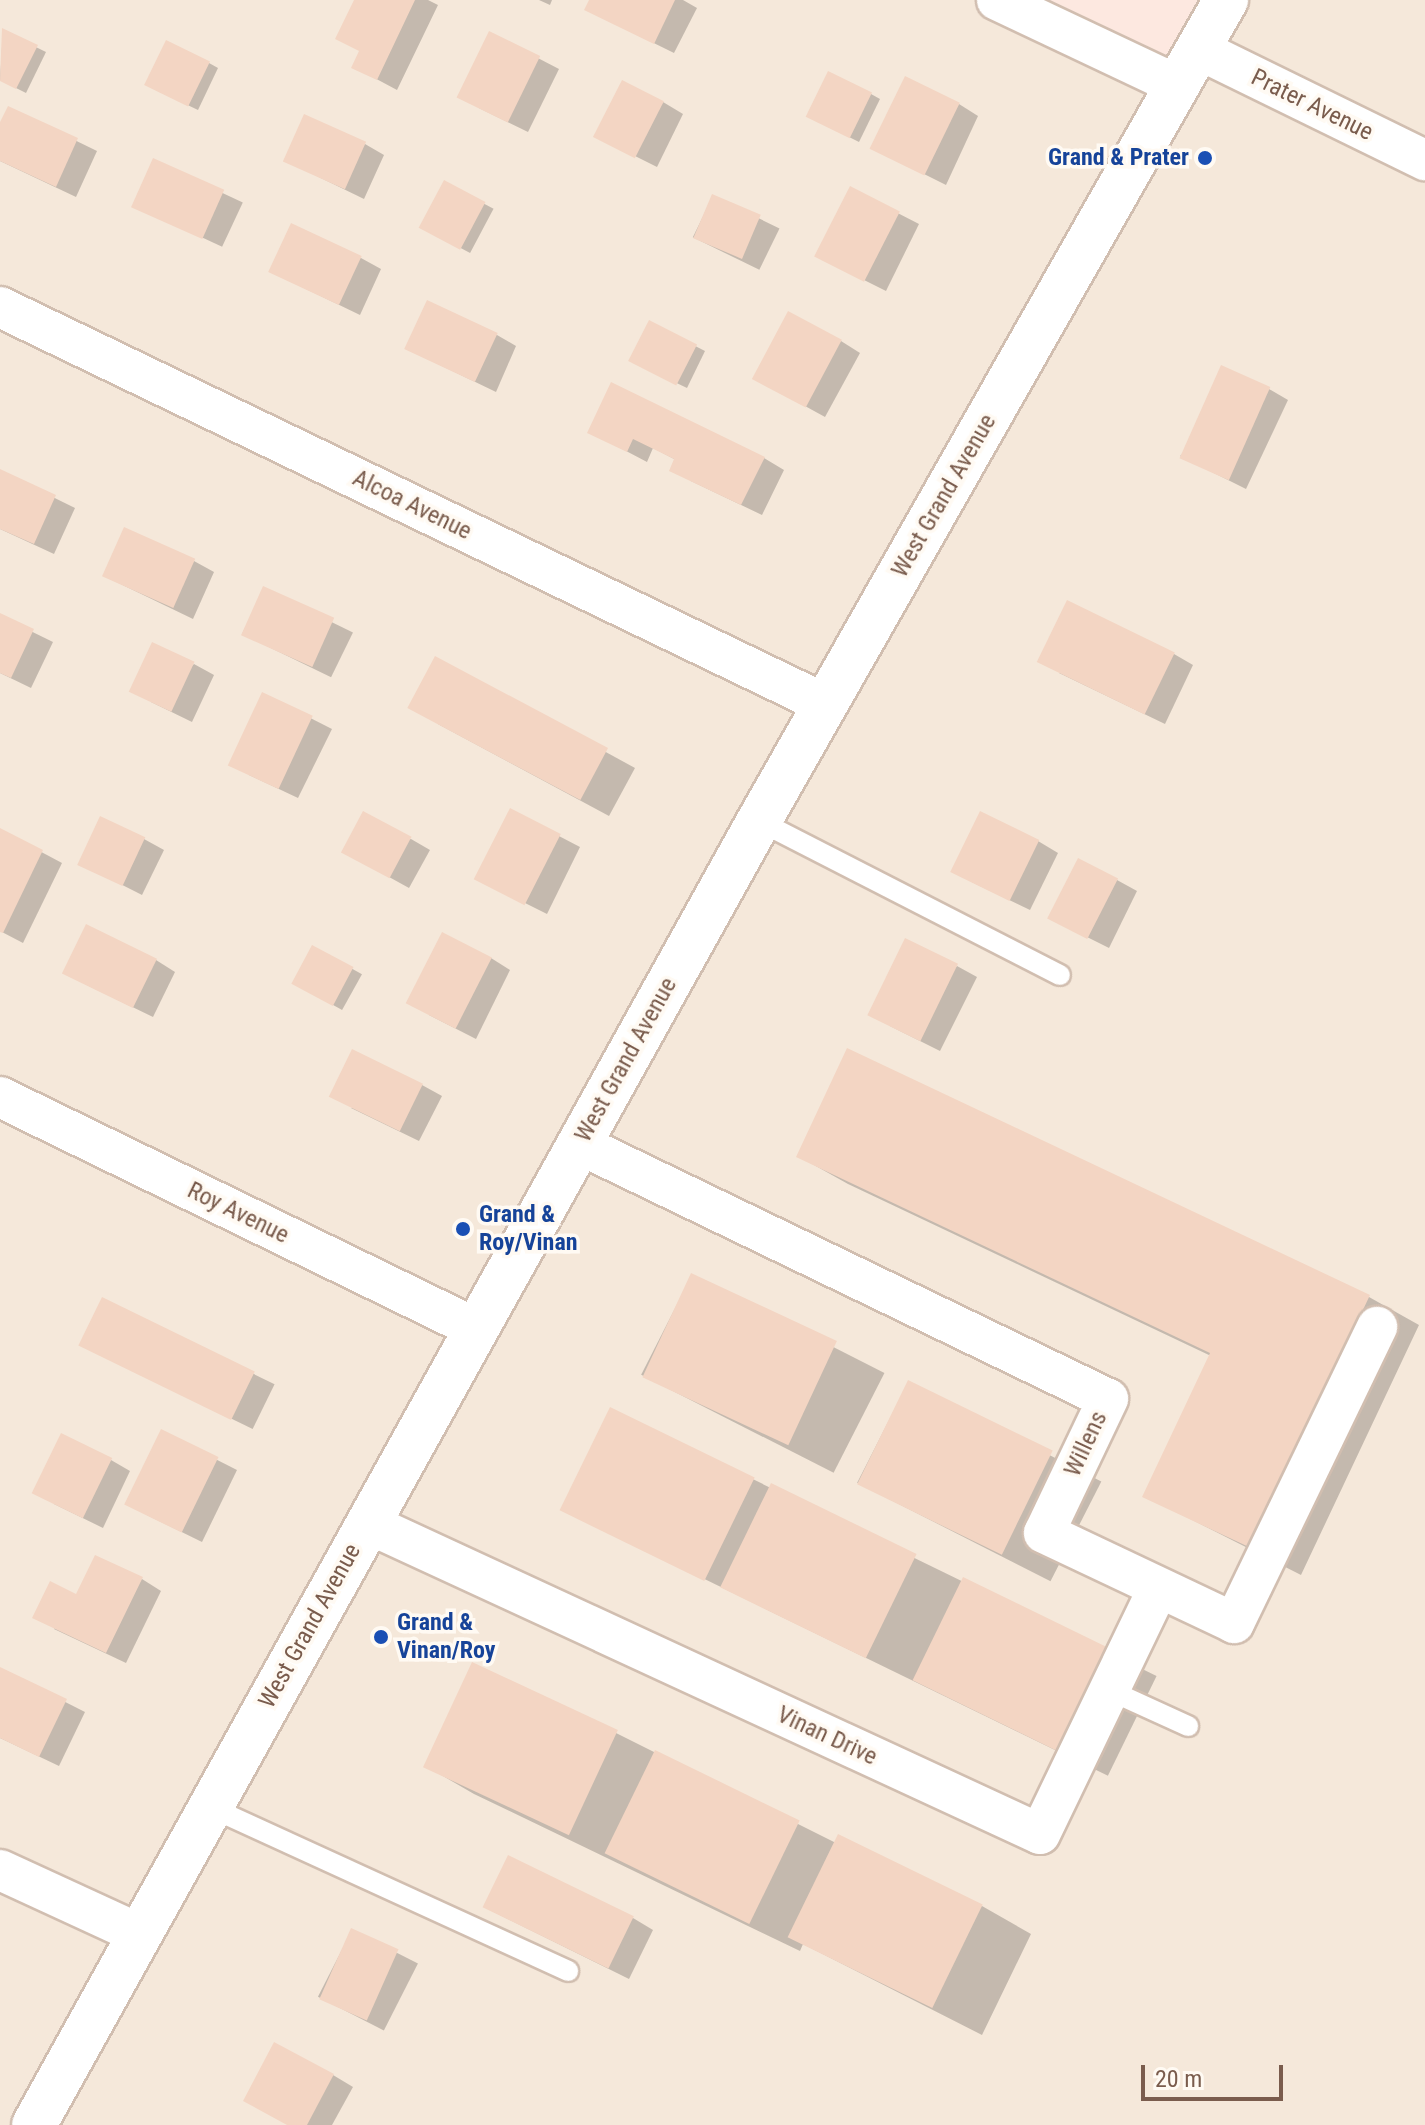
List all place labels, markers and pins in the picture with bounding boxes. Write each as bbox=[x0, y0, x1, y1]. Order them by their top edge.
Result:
place label: Grand & Prater bbox=[1048, 144, 1189, 172]
marker: Grand & Prater bbox=[1196, 149, 1214, 167]
place label: Grand & Roy/Vinan bbox=[479, 1201, 578, 1257]
marker: Grand & Roy/Vinan bbox=[454, 1220, 472, 1238]
place label: Grand & Vinan/Roy bbox=[397, 1609, 496, 1665]
marker: Grand & Vinan/Roy bbox=[372, 1628, 390, 1646]

